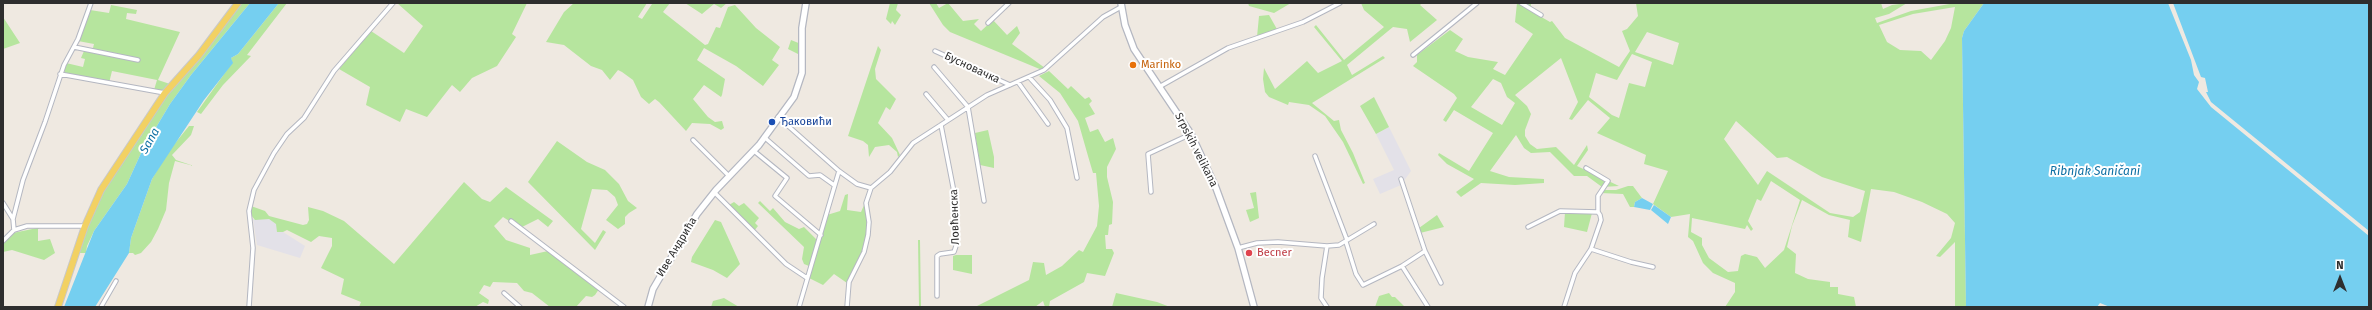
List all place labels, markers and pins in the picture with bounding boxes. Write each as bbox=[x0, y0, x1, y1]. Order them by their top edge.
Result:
place label: Marinko bbox=[1141, 58, 1181, 72]
marker: Marinko bbox=[1128, 60, 1138, 70]
place label: Ђаковићи bbox=[780, 115, 832, 129]
marker: Ђаковићи bbox=[767, 117, 777, 127]
place label: Becner bbox=[1257, 246, 1292, 260]
marker: Becner bbox=[1244, 248, 1254, 258]

